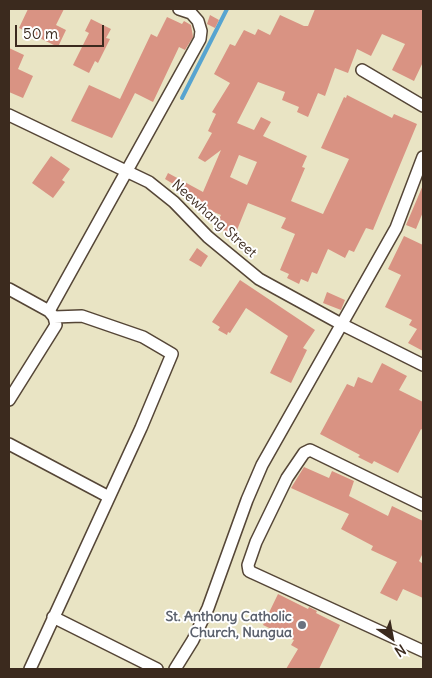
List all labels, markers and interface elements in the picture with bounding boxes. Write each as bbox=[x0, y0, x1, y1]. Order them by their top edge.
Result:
scale bar bbox=[18, 15, 106, 47]
text: 50 m bbox=[23, 24, 58, 43]
street label: Neewhang Street bbox=[168, 177, 260, 261]
place label: St. Anthony Catholic Church, Nungua bbox=[165, 609, 292, 642]
north arrow bbox=[367, 613, 417, 663]
marker: St. Anthony Catholic Church, Nungua bbox=[296, 619, 308, 631]
text: N bbox=[391, 640, 409, 661]

